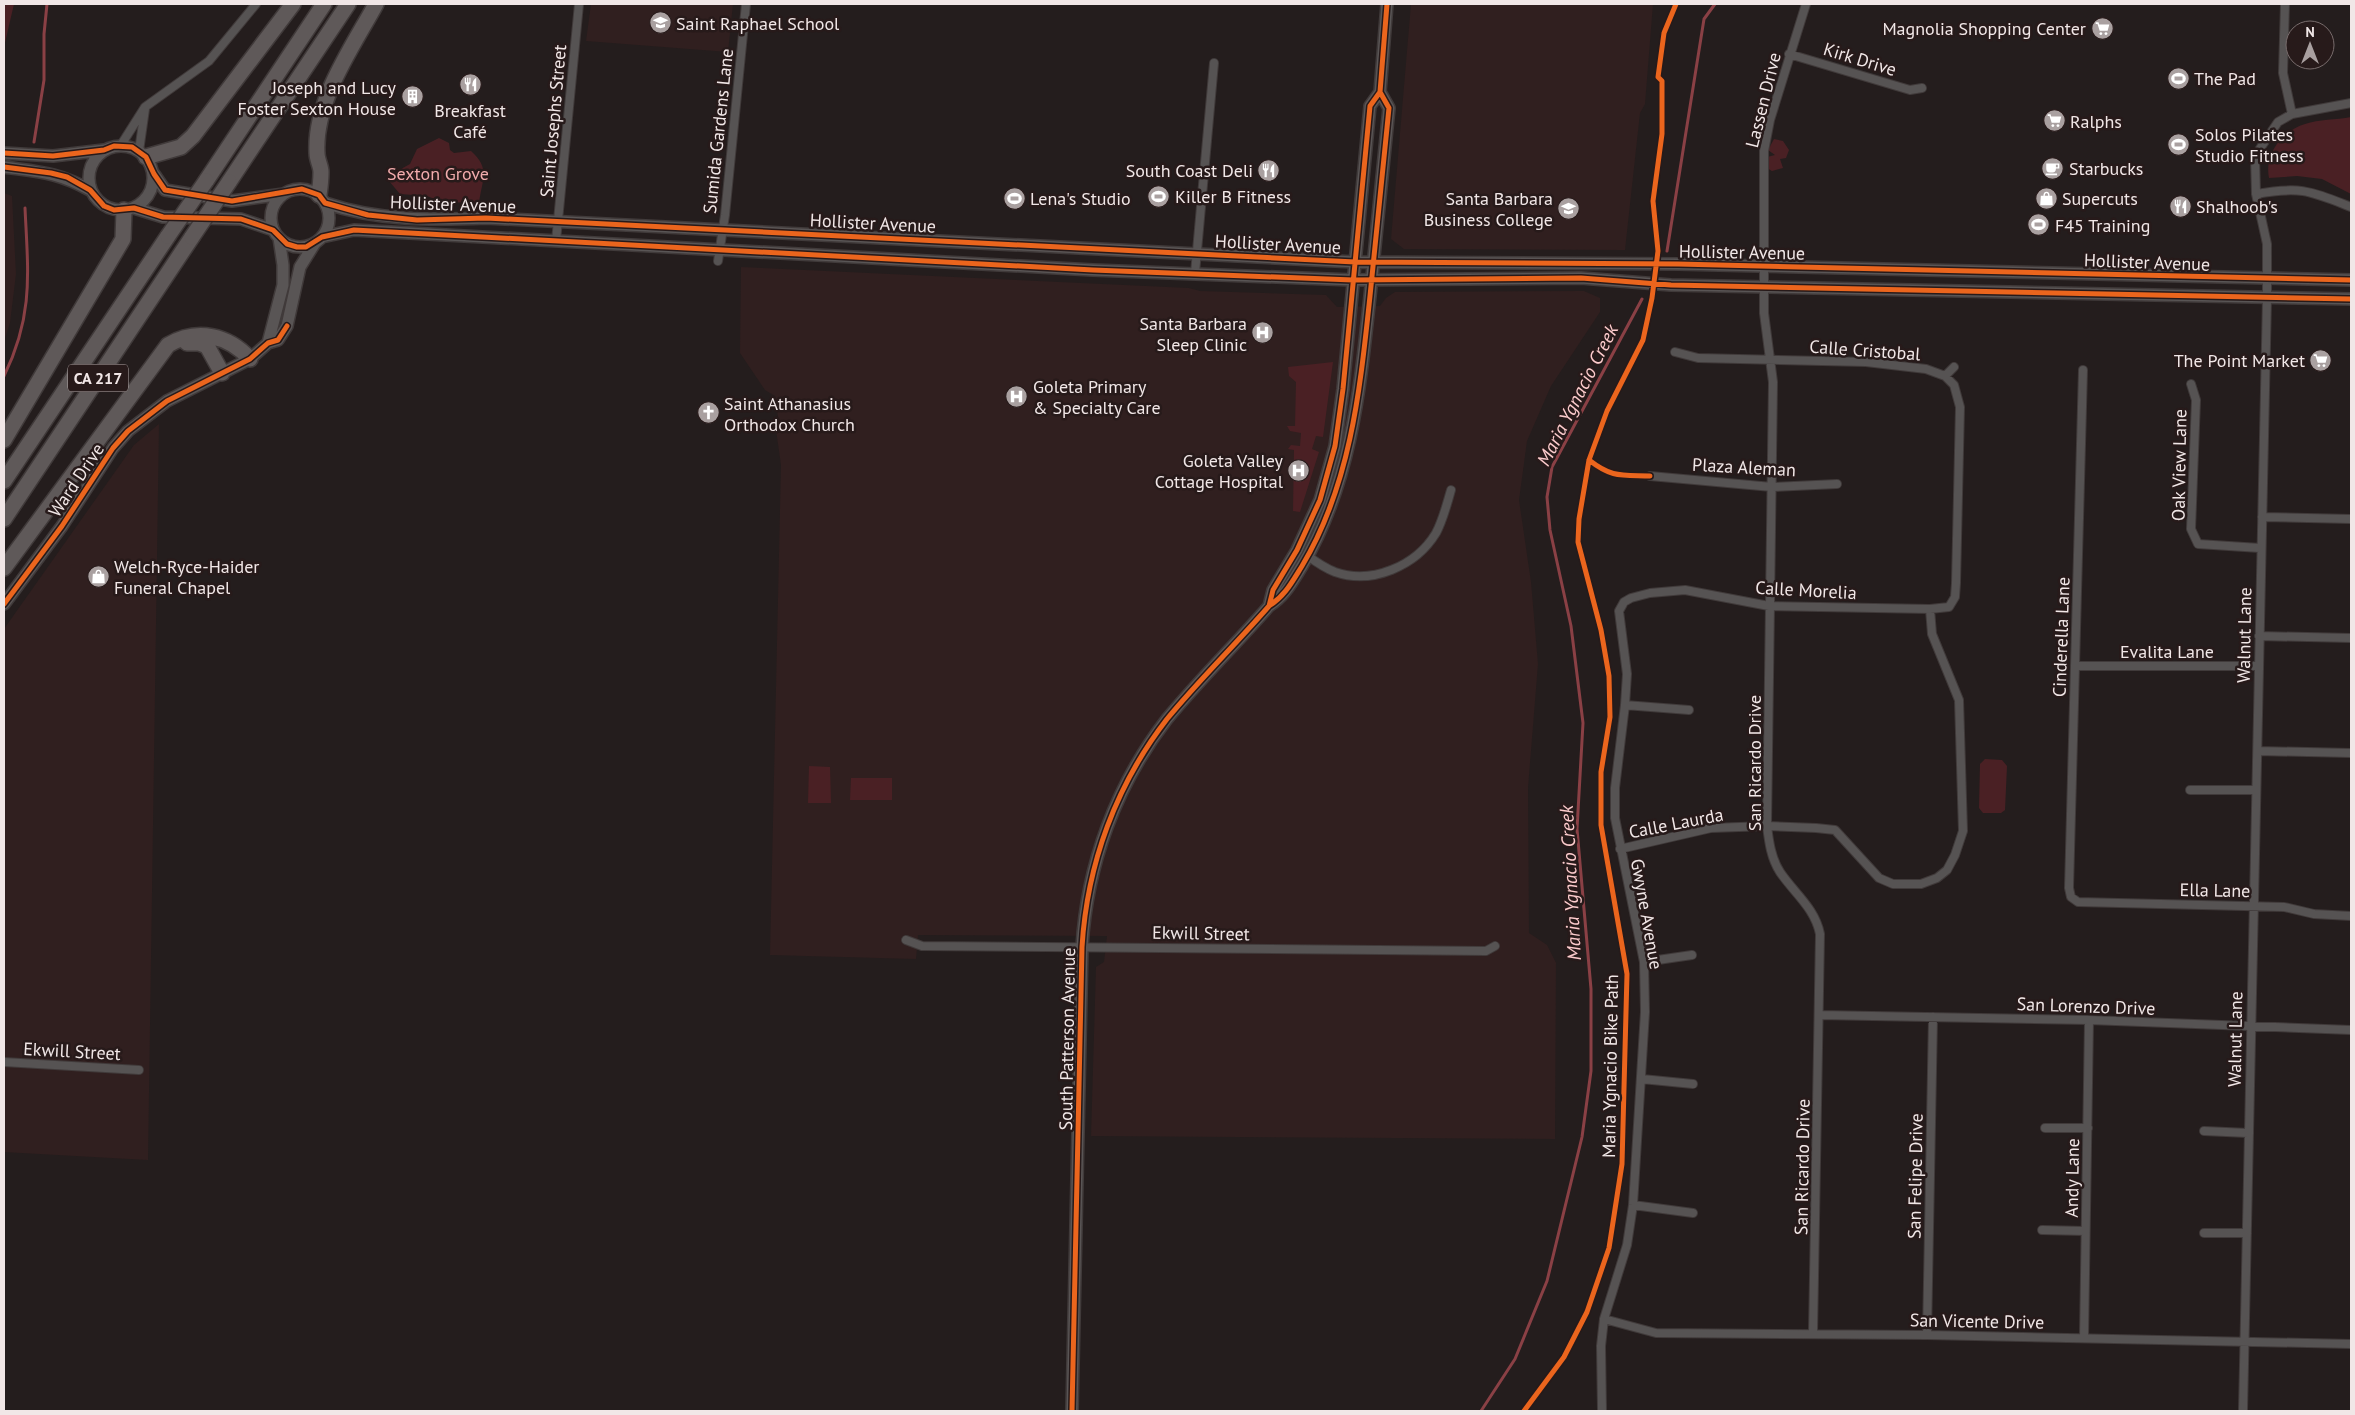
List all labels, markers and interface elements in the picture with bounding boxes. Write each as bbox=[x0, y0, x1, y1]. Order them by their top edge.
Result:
school or university icon: Saint Raphael School bbox=[648, 11, 672, 35]
place label: Saint Raphael School bbox=[676, 12, 840, 35]
supermarket icon: Magnolia Shopping Center bbox=[2090, 16, 2114, 40]
place label: Magnolia Shopping Center bbox=[1882, 17, 2086, 40]
north arrow bbox=[2285, 20, 2335, 70]
text: N bbox=[2305, 23, 2315, 41]
street label: Kirk Drive bbox=[1821, 37, 1899, 81]
street label: Saint Josephs Street bbox=[535, 43, 571, 199]
street label: Sumida Gardens Lane bbox=[698, 47, 738, 215]
street label: Lassen Drive bbox=[1740, 50, 1786, 150]
sports icon: The Pad bbox=[2166, 66, 2190, 90]
place label: The Pad bbox=[2194, 67, 2256, 90]
restaurant icon: Breakfast Café bbox=[458, 73, 482, 97]
place label: Joseph and Lucy Foster Sexton House bbox=[238, 76, 397, 120]
building icon: Joseph and Lucy Foster Sexton House bbox=[400, 85, 424, 109]
place label: Breakfast Café bbox=[434, 99, 506, 143]
supermarket icon: Ralphs bbox=[2042, 109, 2066, 133]
place label: Ralphs bbox=[2070, 110, 2122, 133]
place label: Solos Pilates Studio Fitness bbox=[2195, 123, 2304, 167]
sports icon: Solos Pilates Studio Fitness bbox=[2167, 132, 2191, 156]
cafe icon: Starbucks bbox=[2041, 156, 2065, 180]
place label: Starbucks bbox=[2069, 157, 2143, 180]
restaurant icon: South Coast Deli bbox=[1257, 158, 1281, 182]
place label: South Coast Deli bbox=[1126, 159, 1253, 182]
park label: Sexton Grove bbox=[387, 162, 489, 185]
sports icon: Killer B Fitness bbox=[1147, 184, 1171, 208]
place label: Killer B Fitness bbox=[1175, 185, 1291, 208]
sports icon: Lena's Studio bbox=[1002, 186, 1026, 210]
shop icon: Supercuts bbox=[2034, 186, 2058, 210]
place label: Lena's Studio bbox=[1030, 187, 1131, 210]
place label: Santa Barbara Business College bbox=[1424, 187, 1553, 231]
place label: Supercuts bbox=[2062, 187, 2138, 210]
street label: Hollister Avenue bbox=[389, 190, 517, 218]
restaurant icon: Shalhoob's bbox=[2168, 194, 2192, 218]
place label: Shalhoob's bbox=[2196, 195, 2278, 218]
school or university icon: Santa Barbara Business College bbox=[1557, 196, 1581, 220]
street label: Hollister Avenue bbox=[809, 208, 937, 238]
sports icon: F45 Training bbox=[2027, 213, 2051, 237]
place label: F45 Training bbox=[2055, 214, 2150, 237]
street label: Hollister Avenue bbox=[1214, 229, 1342, 259]
street label: Hollister Avenue bbox=[1679, 239, 1805, 265]
street label: Hollister Avenue bbox=[2083, 248, 2211, 276]
place label: Santa Barbara Sleep Clinic bbox=[1140, 312, 1247, 356]
water label: Maria Ygnacio Creek bbox=[1531, 319, 1624, 470]
hospital icon: Santa Barbara Sleep Clinic bbox=[1251, 321, 1275, 345]
street label: Calle Cristobal bbox=[1809, 335, 1922, 365]
supermarket icon: The Point Market bbox=[2309, 348, 2333, 372]
place label: The Point Market bbox=[2174, 349, 2305, 372]
road number: CA 217 bbox=[68, 364, 128, 392]
place label: Goleta Primary & Specialty Care bbox=[1033, 375, 1161, 419]
hospital icon: Goleta Primary & Specialty Care bbox=[1005, 384, 1029, 408]
place label: Saint Athanasius Orthodox Church bbox=[724, 392, 855, 436]
church icon: Saint Athanasius Orthodox Church bbox=[696, 401, 720, 425]
street label: Oak View Lane bbox=[2167, 409, 2191, 521]
street label: Ward Drive bbox=[43, 439, 109, 521]
place label: Goleta Valley Cottage Hospital bbox=[1155, 449, 1284, 493]
street label: Plaza Aleman bbox=[1692, 453, 1796, 481]
hospital icon: Goleta Valley Cottage Hospital bbox=[1287, 458, 1311, 482]
place label: Welch-Ryce-Haider Funeral Chapel bbox=[114, 555, 259, 599]
shop icon: Welch-Ryce-Haider Funeral Chapel bbox=[86, 564, 110, 588]
street label: Calle Morelia bbox=[1755, 576, 1857, 604]
street label: Cinderella Lane bbox=[2047, 577, 2075, 697]
street label: Walnut Lane bbox=[2232, 587, 2256, 683]
street label: Evalita Lane bbox=[2120, 640, 2214, 663]
street label: San Ricardo Drive bbox=[1743, 695, 1766, 831]
water label: Maria Ygnacio Creek bbox=[1554, 803, 1586, 961]
street label: Calle Laurda bbox=[1627, 803, 1725, 843]
street label: Gwyne Avenue bbox=[1626, 857, 1668, 971]
street label: Ella Lane bbox=[2179, 878, 2251, 902]
street label: Ekwill Street bbox=[1152, 921, 1250, 945]
street label: South Patterson Avenue bbox=[1054, 947, 1080, 1131]
street label: Maria Ygnacio Bike Path bbox=[1597, 974, 1623, 1158]
street label: Walnut Lane bbox=[2223, 991, 2247, 1087]
street label: San Lorenzo Drive bbox=[2016, 992, 2156, 1020]
street label: Ekwill Street bbox=[23, 1037, 121, 1065]
street label: San Ricardo Drive bbox=[1789, 1099, 1815, 1235]
street label: San Felipe Drive bbox=[1902, 1113, 1928, 1239]
street label: Andy Lane bbox=[2060, 1138, 2084, 1218]
street label: San Vicente Drive bbox=[1910, 1308, 2044, 1334]

